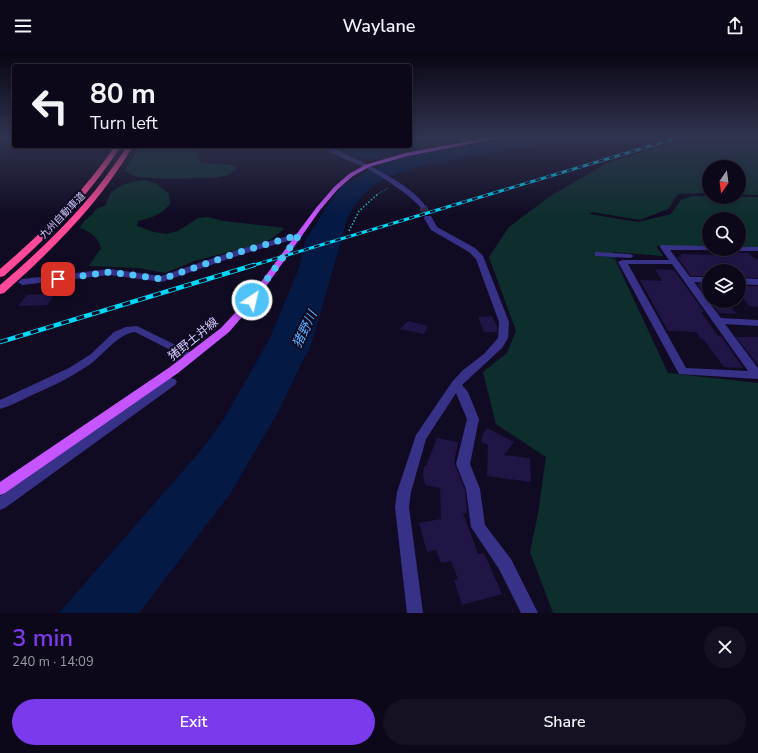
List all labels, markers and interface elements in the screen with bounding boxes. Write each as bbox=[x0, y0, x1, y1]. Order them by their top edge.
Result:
text: Waylane bbox=[342, 14, 416, 38]
icon: menu bbox=[12, 15, 34, 37]
icon: share bbox=[724, 15, 746, 37]
text: 80 m bbox=[90, 75, 156, 113]
icon: left bbox=[24, 80, 76, 132]
text: Turn left bbox=[90, 111, 158, 135]
north arrow bbox=[702, 160, 746, 204]
map controls bbox=[702, 160, 746, 308]
street label: 九州自動車道 bbox=[37, 189, 89, 242]
button: search bbox=[702, 212, 746, 256]
pin bbox=[41, 262, 75, 296]
button: layers bbox=[702, 264, 746, 308]
icon: arrive bbox=[47, 268, 69, 290]
position arrow bbox=[231, 279, 273, 321]
water label: 猪野川 bbox=[288, 306, 322, 351]
street label: 猪野土井線 bbox=[165, 314, 221, 364]
text: 3 min bbox=[12, 622, 73, 654]
button: close bbox=[704, 626, 746, 668]
text: 240 m · 14:09 bbox=[12, 653, 94, 671]
button: Exit bbox=[12, 699, 375, 745]
button: Share bbox=[383, 699, 746, 745]

